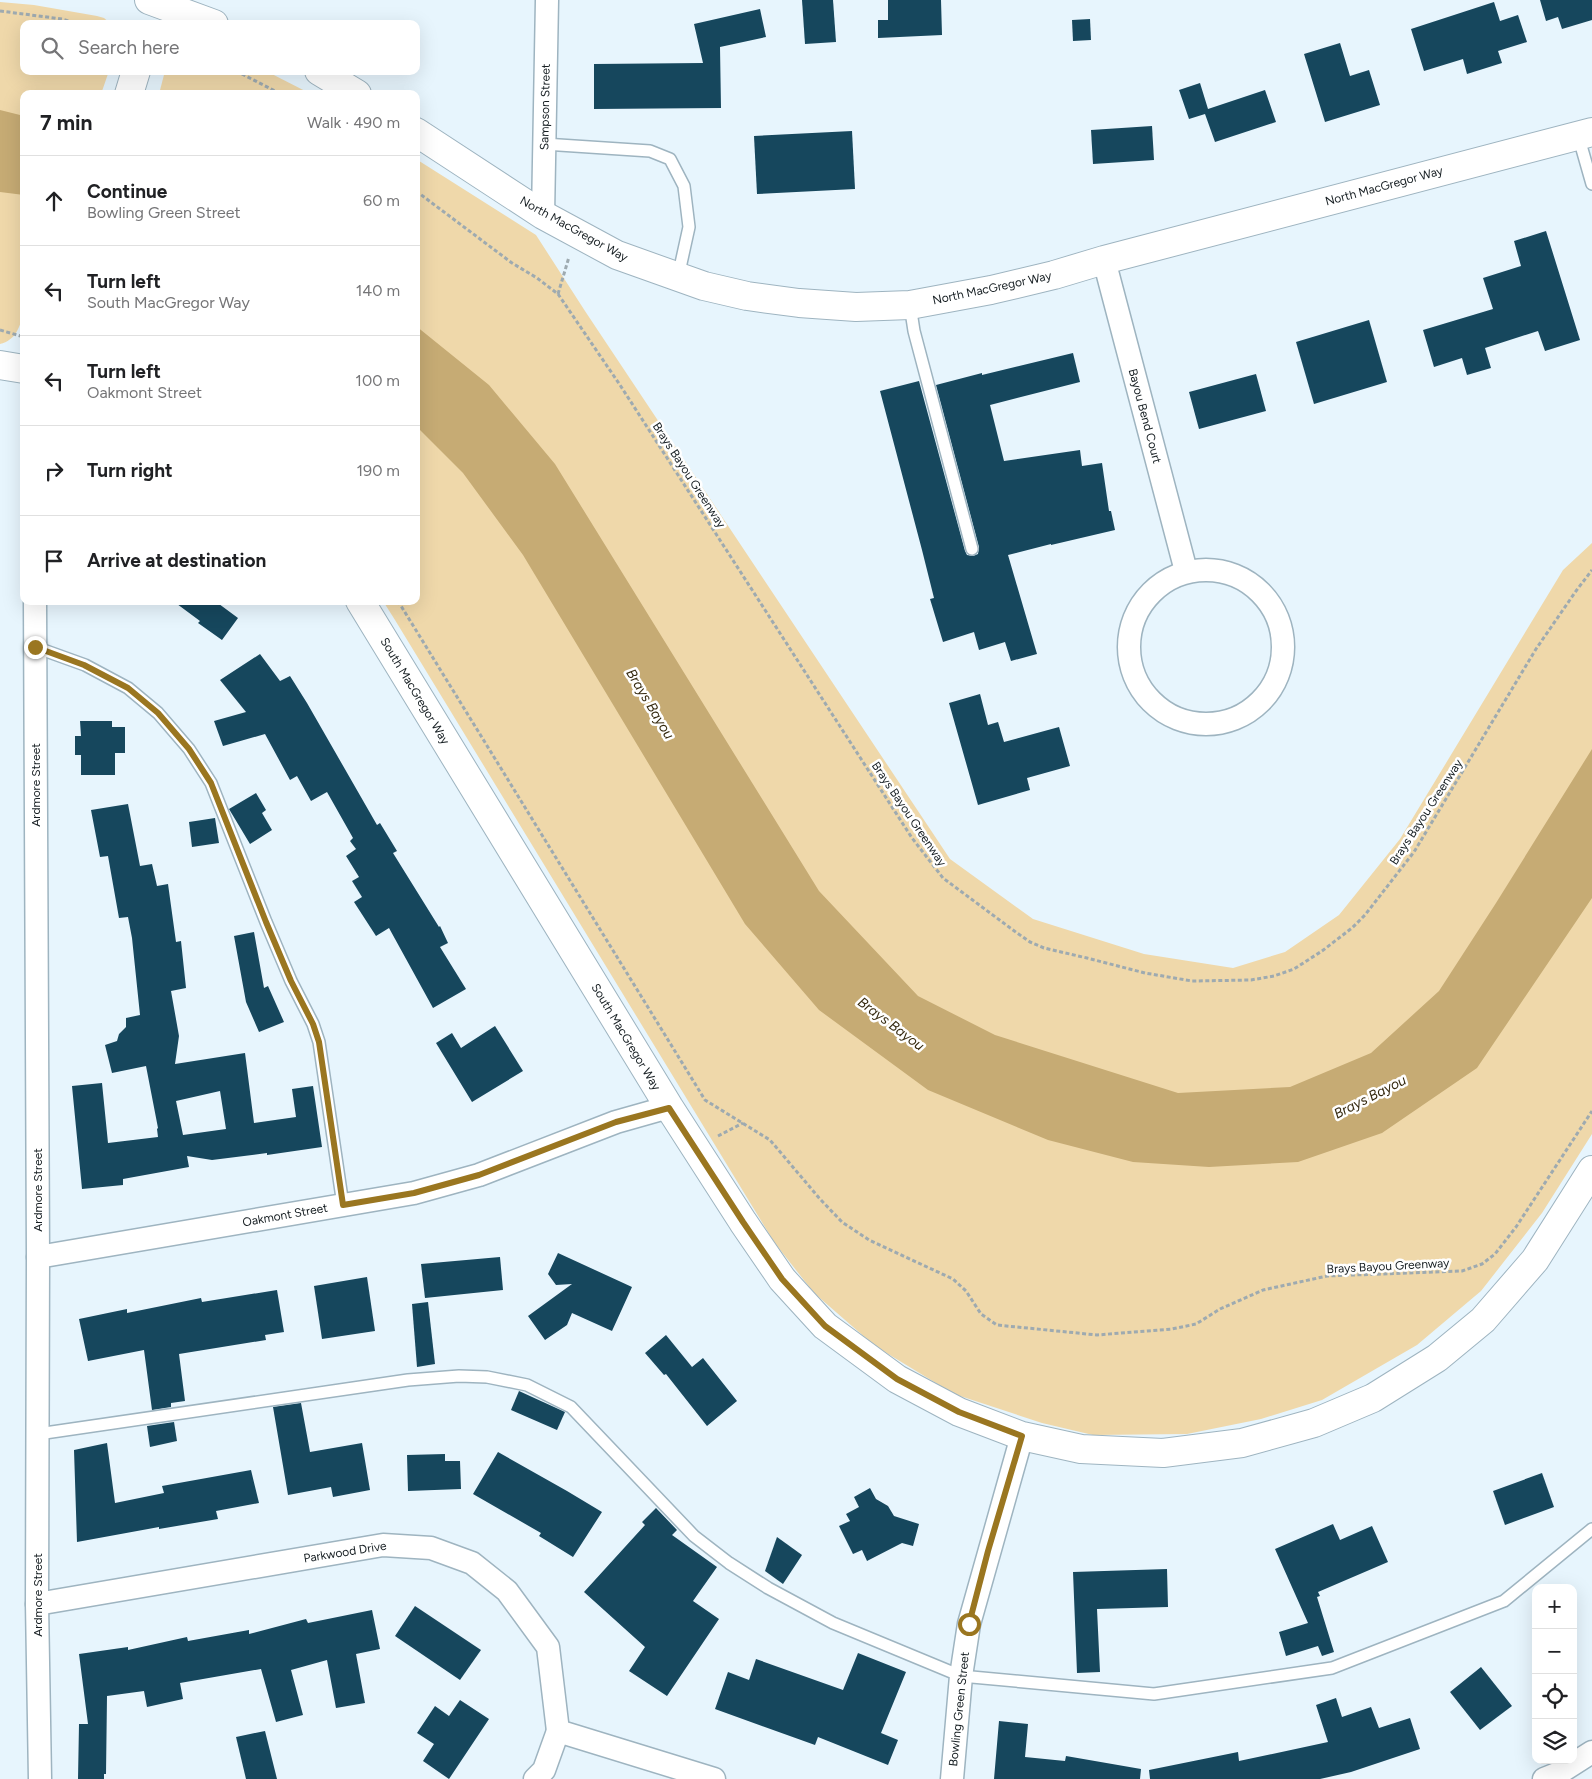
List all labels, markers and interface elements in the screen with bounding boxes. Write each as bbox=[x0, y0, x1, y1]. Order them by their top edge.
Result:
search box bbox=[20, 20, 420, 75]
icon: search bbox=[38, 34, 66, 62]
text: Search here bbox=[78, 36, 180, 59]
street label: Sampson Street bbox=[537, 63, 553, 150]
text: 7 min bbox=[40, 110, 92, 135]
text: Walk · 490 m bbox=[307, 113, 400, 132]
street label: North MacGregor Way bbox=[1324, 163, 1445, 208]
text: Continue bbox=[87, 180, 167, 203]
icon: ahead bbox=[40, 187, 68, 215]
text: 60 m bbox=[363, 191, 400, 210]
street label: North MacGregor Way bbox=[518, 193, 631, 265]
text: Bowling Green Street bbox=[87, 203, 241, 222]
street label: North MacGregor Way bbox=[931, 268, 1053, 307]
text: Turn left bbox=[87, 270, 161, 293]
icon: left bbox=[40, 277, 68, 305]
text: 140 m bbox=[356, 281, 400, 300]
text: South MacGregor Way bbox=[87, 293, 250, 312]
text: Turn left bbox=[87, 360, 161, 383]
icon: left bbox=[40, 367, 68, 395]
street label: Bayou Bend Court bbox=[1126, 367, 1165, 465]
text: 100 m bbox=[355, 371, 400, 390]
text: Oakmont Street bbox=[87, 383, 202, 402]
street label: Brays Bayou Greenway bbox=[650, 420, 729, 531]
icon: right bbox=[40, 457, 68, 485]
text: Turn right bbox=[87, 459, 173, 482]
text: 190 m bbox=[357, 461, 400, 480]
icon: arrive bbox=[40, 547, 68, 575]
text: Arrive at destination bbox=[87, 549, 266, 572]
street label: South MacGregor Way bbox=[378, 635, 453, 748]
route end bbox=[24, 636, 47, 659]
water label: Brays Bayou bbox=[622, 666, 678, 742]
street label: Ardmore Street bbox=[29, 743, 43, 827]
street label: Brays Bayou Greenway bbox=[1387, 756, 1466, 867]
street label: Brays Bayou Greenway bbox=[869, 759, 950, 869]
street label: South MacGregor Way bbox=[589, 981, 664, 1094]
water label: Brays Bayou bbox=[854, 993, 928, 1055]
water label: Brays Bayou bbox=[1331, 1071, 1409, 1122]
street label: Ardmore Street bbox=[31, 1148, 45, 1232]
street label: Oakmont Street bbox=[241, 1201, 329, 1229]
street label: Brays Bayou Greenway bbox=[1326, 1256, 1450, 1276]
street label: Parkwood Drive bbox=[303, 1538, 388, 1565]
street label: Ardmore Street bbox=[31, 1553, 45, 1637]
map controls bbox=[1532, 1584, 1577, 1764]
button: + bbox=[1532, 1584, 1577, 1629]
route start bbox=[958, 1613, 981, 1636]
button: − bbox=[1532, 1629, 1577, 1674]
street label: Bowling Green Street bbox=[946, 1651, 972, 1767]
button: locate bbox=[1532, 1674, 1577, 1719]
button: layers bbox=[1532, 1719, 1577, 1764]

